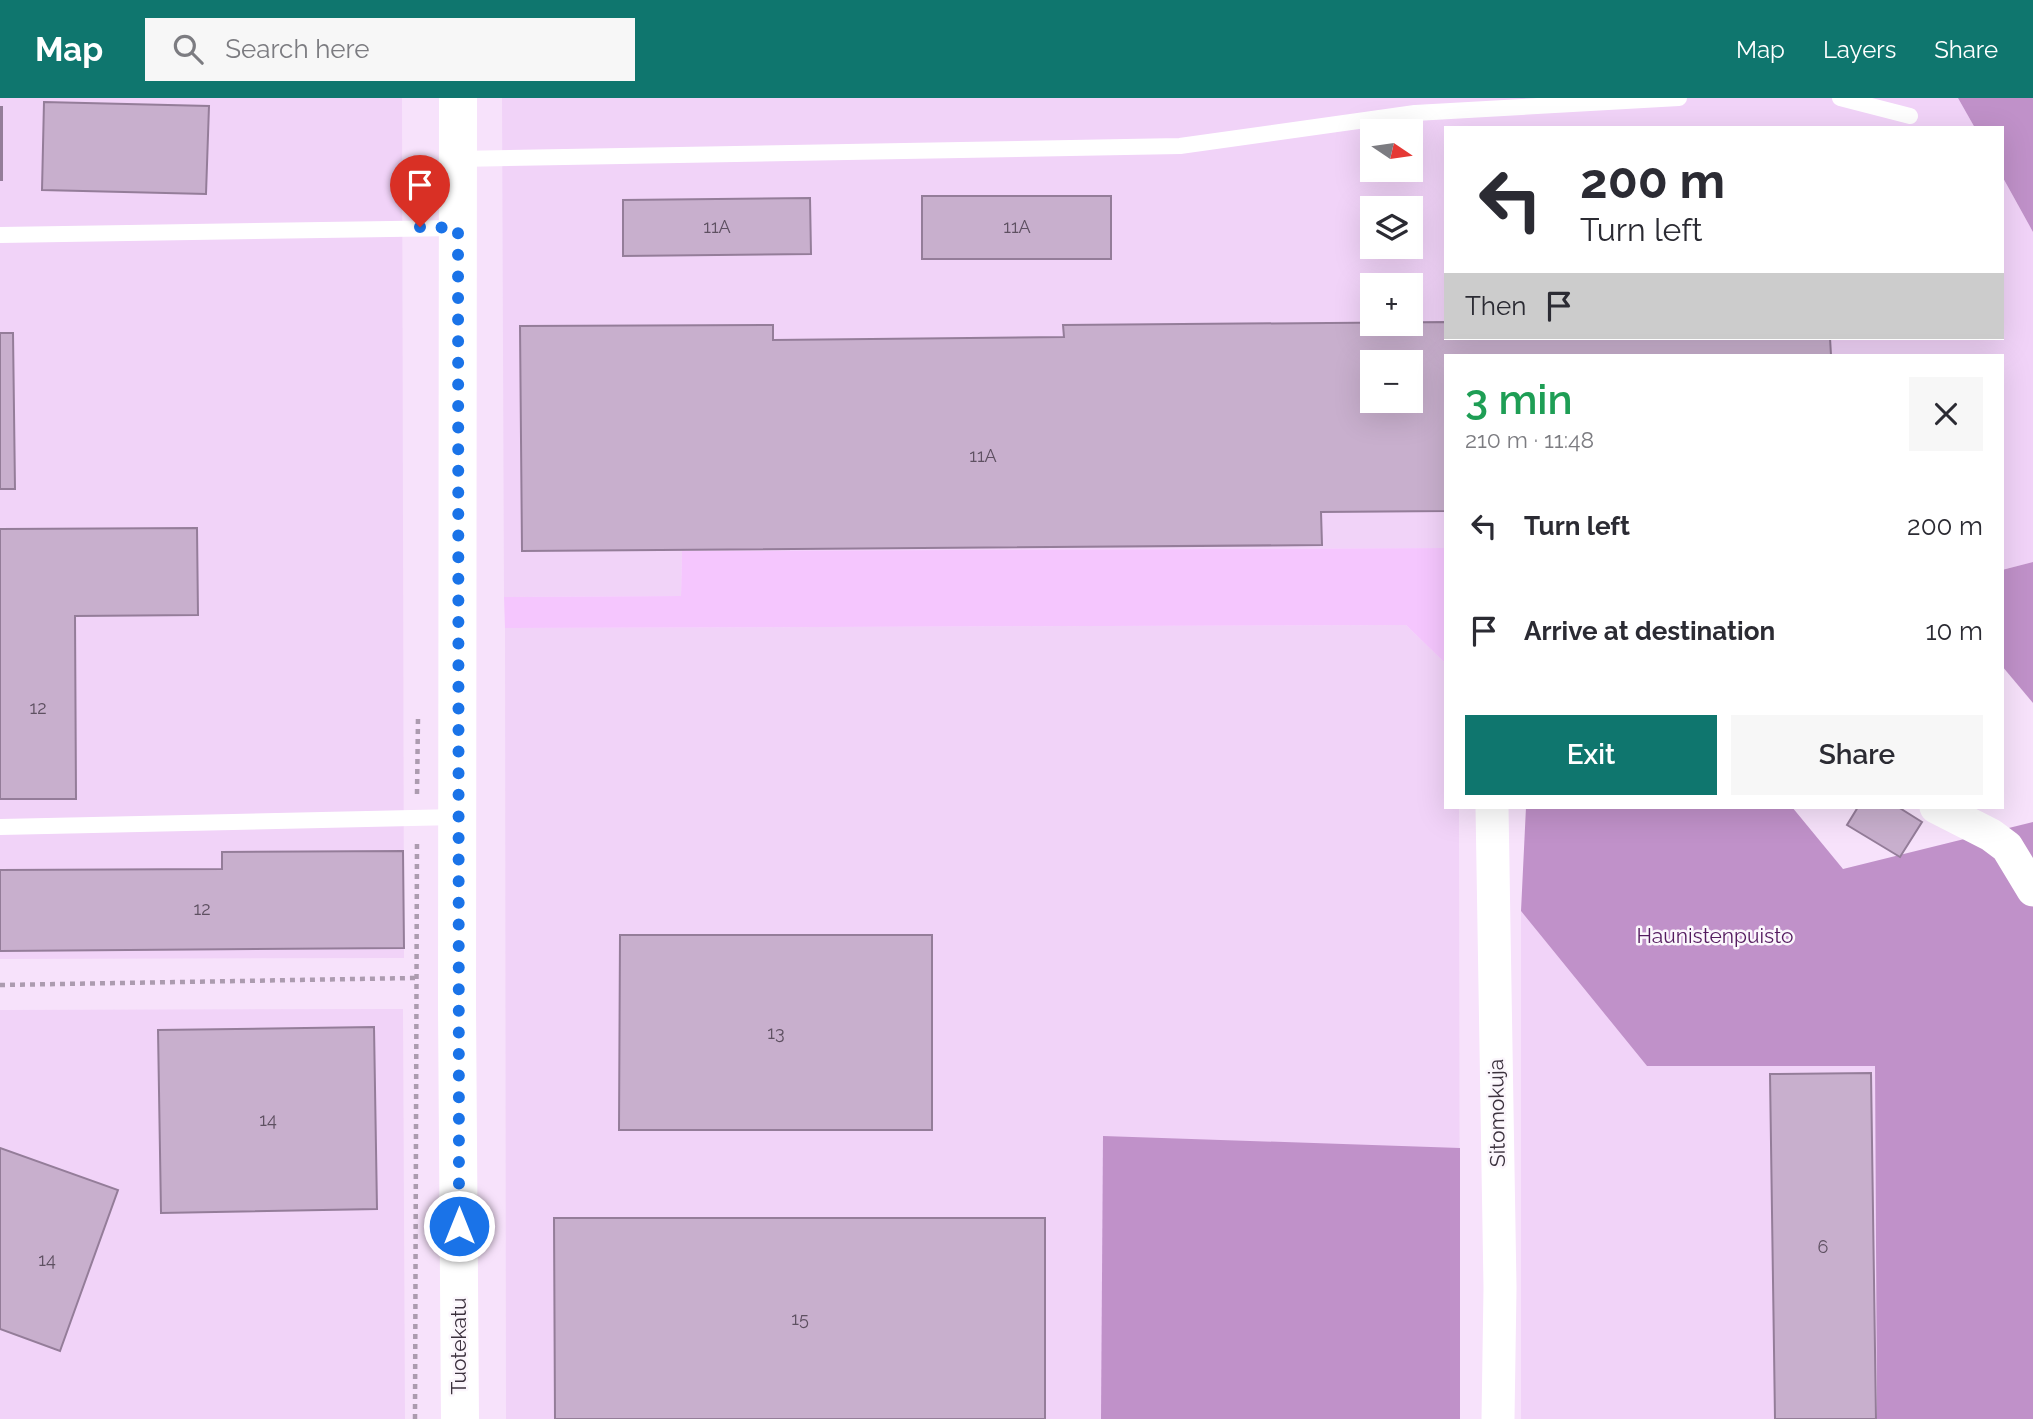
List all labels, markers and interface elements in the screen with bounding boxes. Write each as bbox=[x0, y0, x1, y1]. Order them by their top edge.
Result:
search box bbox=[145, 18, 635, 81]
text: Map bbox=[35, 30, 103, 69]
icon: search bbox=[169, 30, 207, 68]
text: Search here bbox=[225, 34, 370, 64]
text: Map bbox=[1736, 35, 1785, 64]
text: Layers bbox=[1823, 35, 1896, 64]
text: Share bbox=[1934, 35, 1998, 64]
north arrow bbox=[1360, 119, 1423, 182]
map controls bbox=[1360, 119, 1423, 413]
text: 200 m bbox=[1580, 152, 1725, 209]
icon: left bbox=[1465, 154, 1556, 245]
pin bbox=[390, 155, 450, 227]
icon: arrive bbox=[401, 166, 439, 204]
button: layers bbox=[1360, 196, 1423, 259]
text: Turn left bbox=[1580, 211, 1702, 248]
house number: 11A bbox=[703, 216, 731, 237]
house number: 11A bbox=[1003, 216, 1031, 237]
button: + bbox=[1360, 273, 1423, 336]
icon: arrive bbox=[1540, 287, 1578, 325]
text: Then bbox=[1465, 291, 1526, 321]
button: − bbox=[1360, 350, 1423, 413]
text: 3 min bbox=[1465, 375, 1573, 424]
button: close bbox=[1909, 377, 1983, 451]
text: 210 m · 11:48 bbox=[1465, 426, 1594, 453]
house number: 11A bbox=[969, 445, 997, 466]
icon: left bbox=[1465, 507, 1503, 545]
text: Turn left bbox=[1524, 511, 1630, 541]
text: 200 m bbox=[1907, 511, 1983, 541]
icon: arrive bbox=[1465, 612, 1503, 650]
text: Arrive at destination bbox=[1524, 616, 1775, 646]
text: 10 m bbox=[1925, 616, 1983, 646]
house number: 12 bbox=[29, 697, 47, 718]
button: Exit bbox=[1465, 715, 1717, 795]
button: Share bbox=[1731, 715, 1983, 795]
house number: 12 bbox=[193, 898, 211, 919]
park label: Haunistenpuisto bbox=[1636, 923, 1794, 948]
house number: 13 bbox=[767, 1022, 785, 1043]
street label: Sitomokuja bbox=[1483, 1059, 1510, 1167]
house number: 14 bbox=[259, 1109, 277, 1130]
position arrow bbox=[422, 1189, 496, 1263]
house number: 6 bbox=[1818, 1236, 1829, 1257]
house number: 14 bbox=[38, 1249, 56, 1270]
street label: Tuotekatu bbox=[446, 1298, 471, 1395]
house number: 15 bbox=[791, 1308, 809, 1329]

